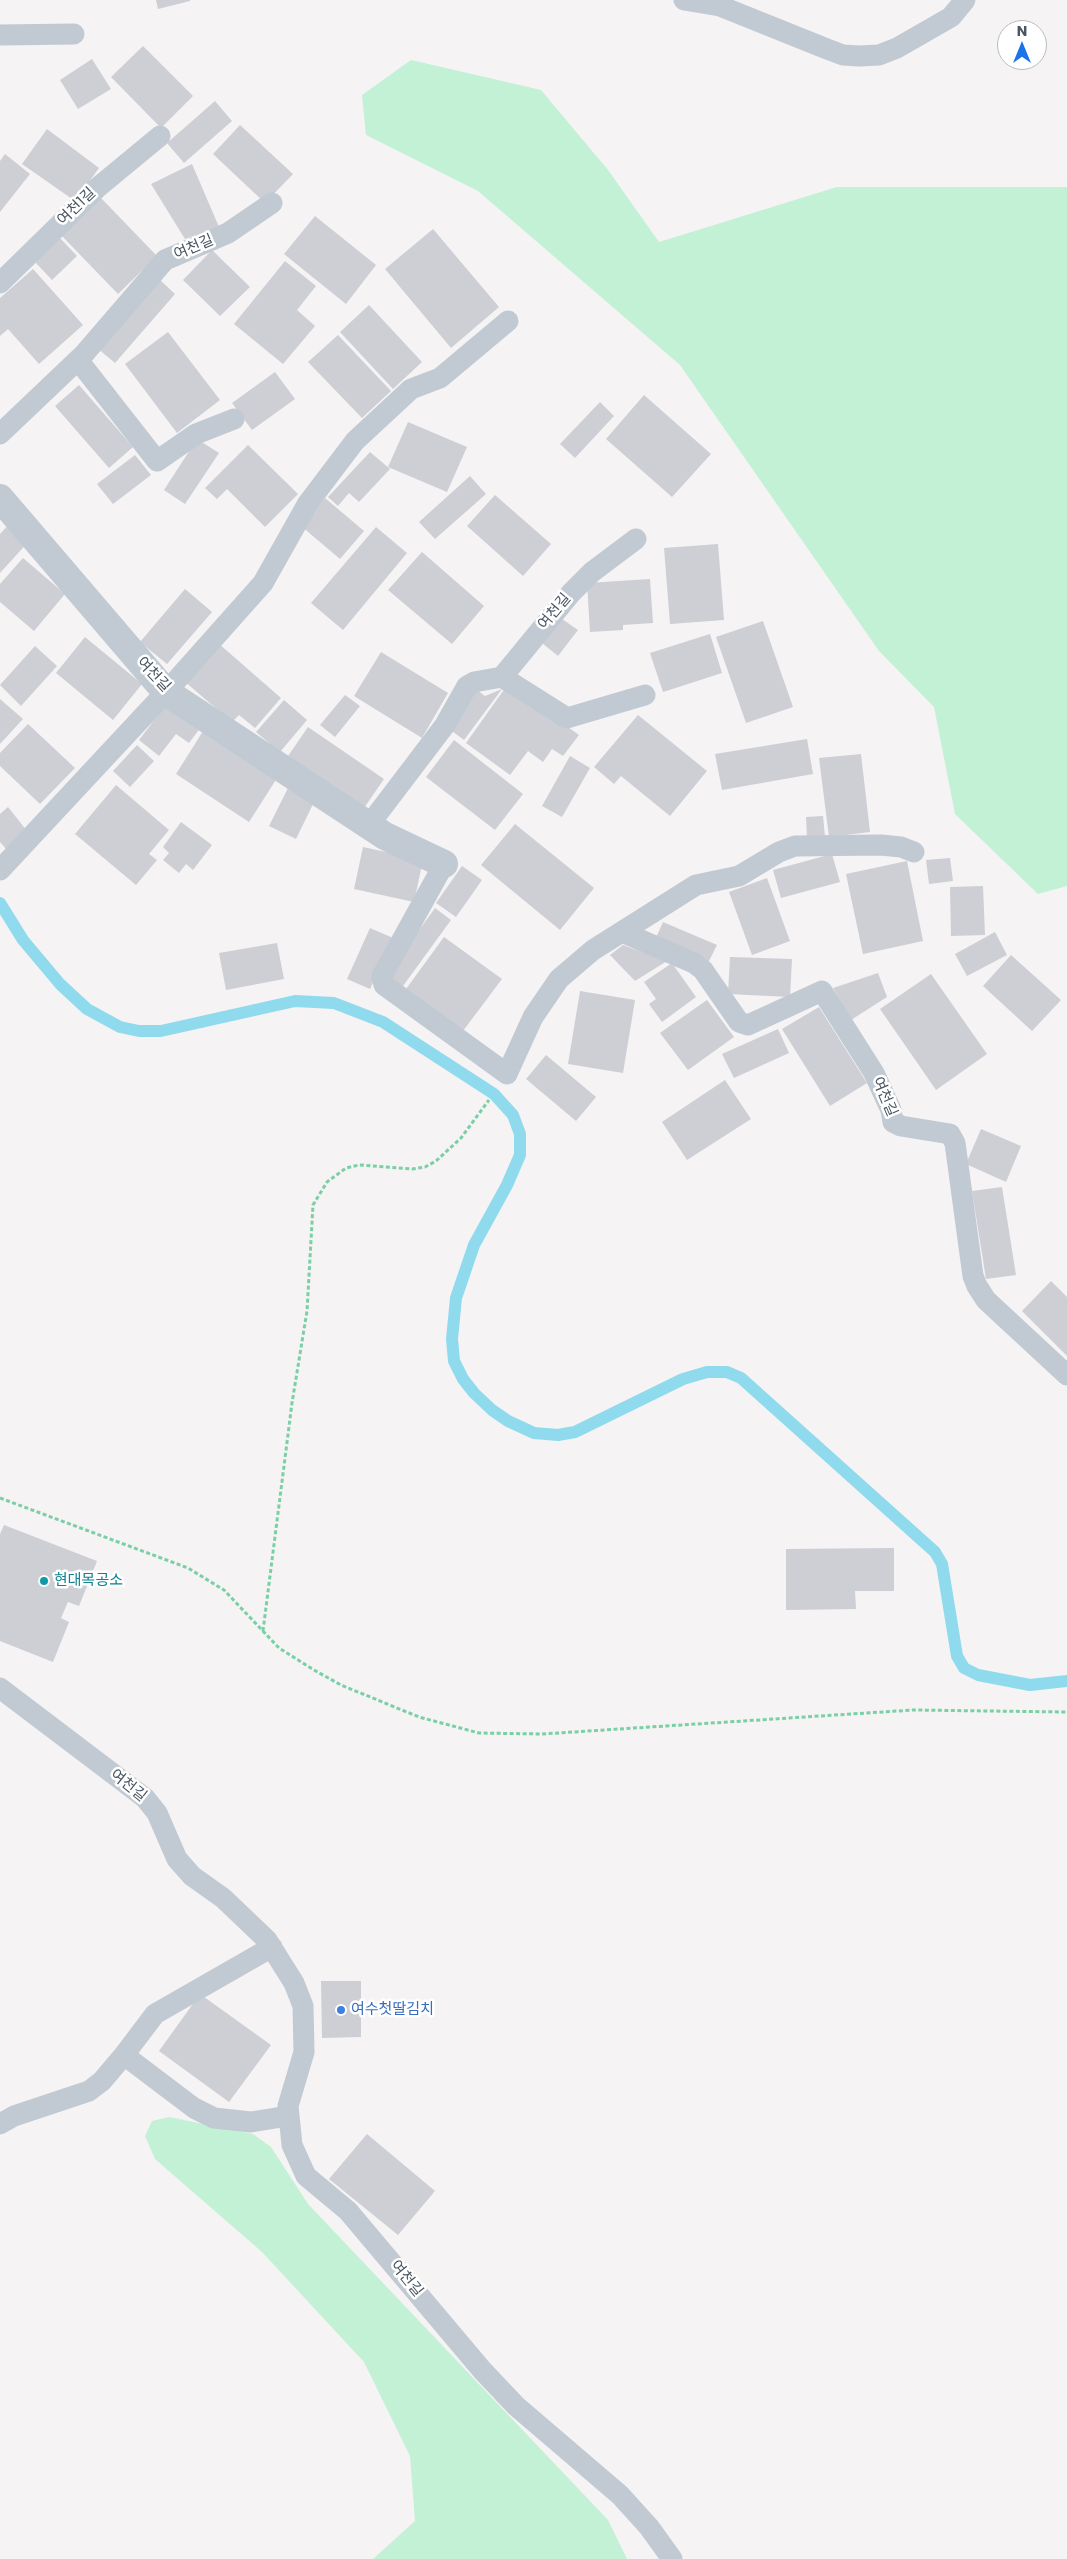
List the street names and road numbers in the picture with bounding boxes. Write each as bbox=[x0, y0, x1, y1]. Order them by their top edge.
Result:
street label: 여천1길 bbox=[54, 184, 100, 230]
street label: 여천길 bbox=[171, 232, 217, 264]
street label: 여천길 bbox=[535, 590, 575, 634]
street label: 여천길 bbox=[132, 654, 174, 696]
street label: 여천길 bbox=[868, 1074, 900, 1120]
street label: 여천길 bbox=[106, 1766, 150, 1806]
street label: 여천길 bbox=[386, 2257, 426, 2301]

